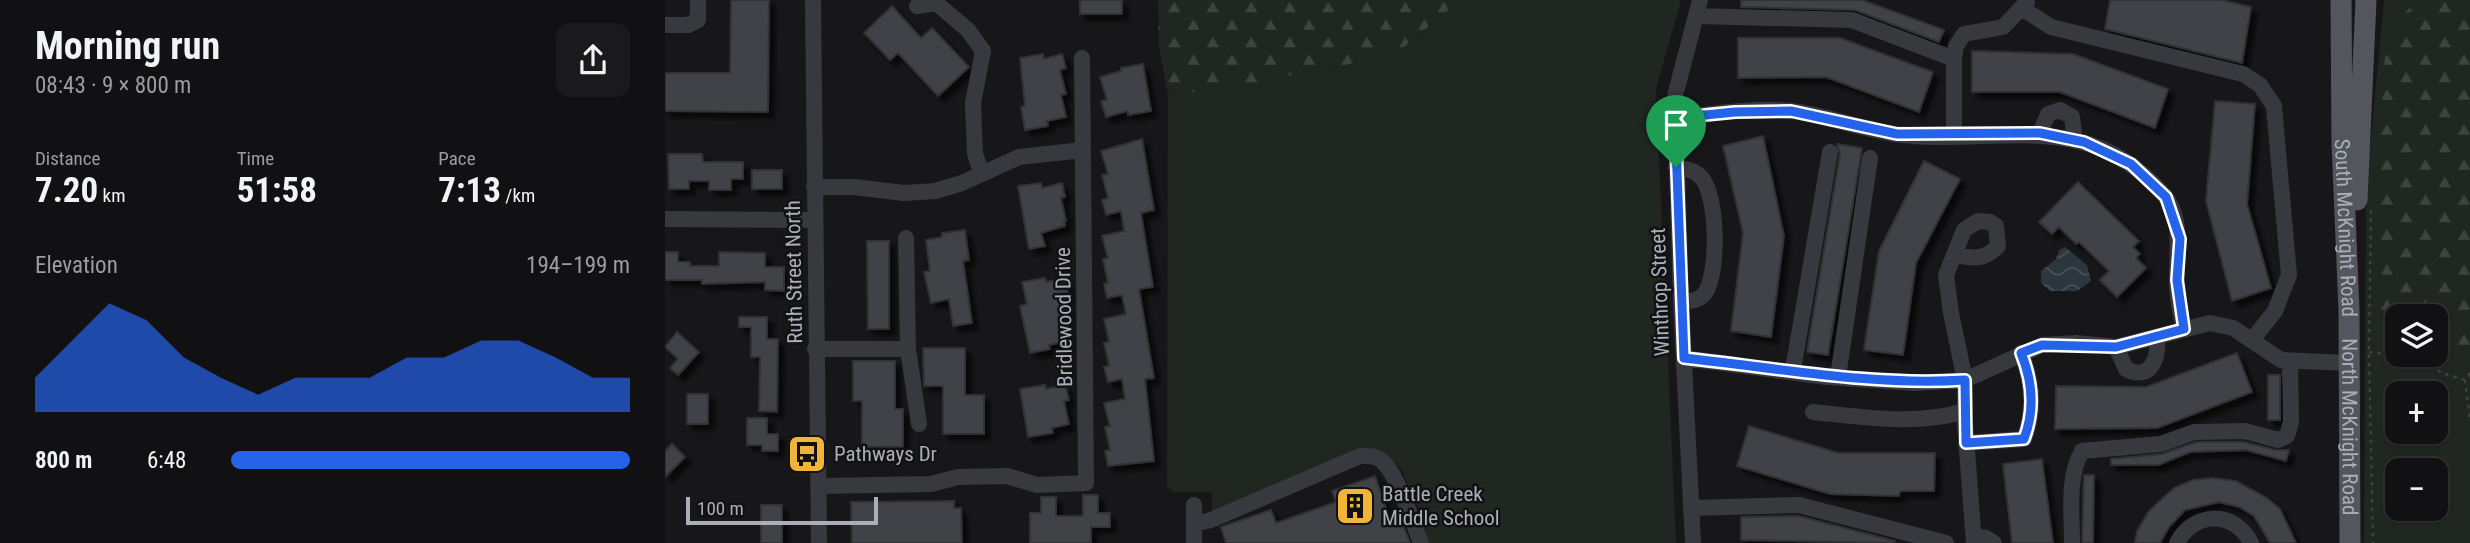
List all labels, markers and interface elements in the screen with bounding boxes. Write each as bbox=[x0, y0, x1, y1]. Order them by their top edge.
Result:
button: share bbox=[556, 23, 630, 97]
text: Morning run bbox=[35, 24, 220, 68]
text: 08:43 · 9 × 800 m bbox=[35, 72, 191, 99]
pin bbox=[1646, 95, 1706, 167]
icon: arrive bbox=[1657, 106, 1695, 144]
street label: South McKnight Road bbox=[2330, 138, 2361, 317]
text: Distance bbox=[35, 147, 100, 170]
text: Time bbox=[237, 147, 274, 170]
text: Pace bbox=[438, 147, 476, 170]
text: 7.20 bbox=[35, 170, 98, 211]
text: 51:58 bbox=[237, 170, 317, 211]
text: 7:13 bbox=[438, 170, 501, 211]
text: km bbox=[98, 184, 125, 207]
text: /km bbox=[501, 184, 535, 207]
street label: Ruth Street North bbox=[781, 200, 807, 344]
street label: Winthrop Street bbox=[1646, 227, 1674, 357]
street label: Bridlewood Drive bbox=[1051, 247, 1077, 387]
text: Elevation bbox=[35, 252, 118, 279]
text: 194–199 m bbox=[526, 252, 630, 279]
map controls bbox=[2385, 304, 2448, 521]
button: layers bbox=[2385, 304, 2448, 367]
street label: North McKnight Road bbox=[2337, 338, 2362, 516]
button: + bbox=[2385, 381, 2448, 444]
bus stop icon: Pathways Dr bbox=[786, 433, 828, 475]
place label: Pathways Dr bbox=[834, 442, 937, 466]
text: 800 m bbox=[35, 447, 92, 474]
text: 6:48 bbox=[147, 447, 186, 474]
button: − bbox=[2385, 458, 2448, 521]
place label: Battle Creek Middle School bbox=[1382, 482, 1500, 530]
building icon: Battle Creek Middle School bbox=[1334, 485, 1376, 527]
scale bar bbox=[686, 494, 879, 526]
text: 100 m bbox=[697, 497, 744, 520]

